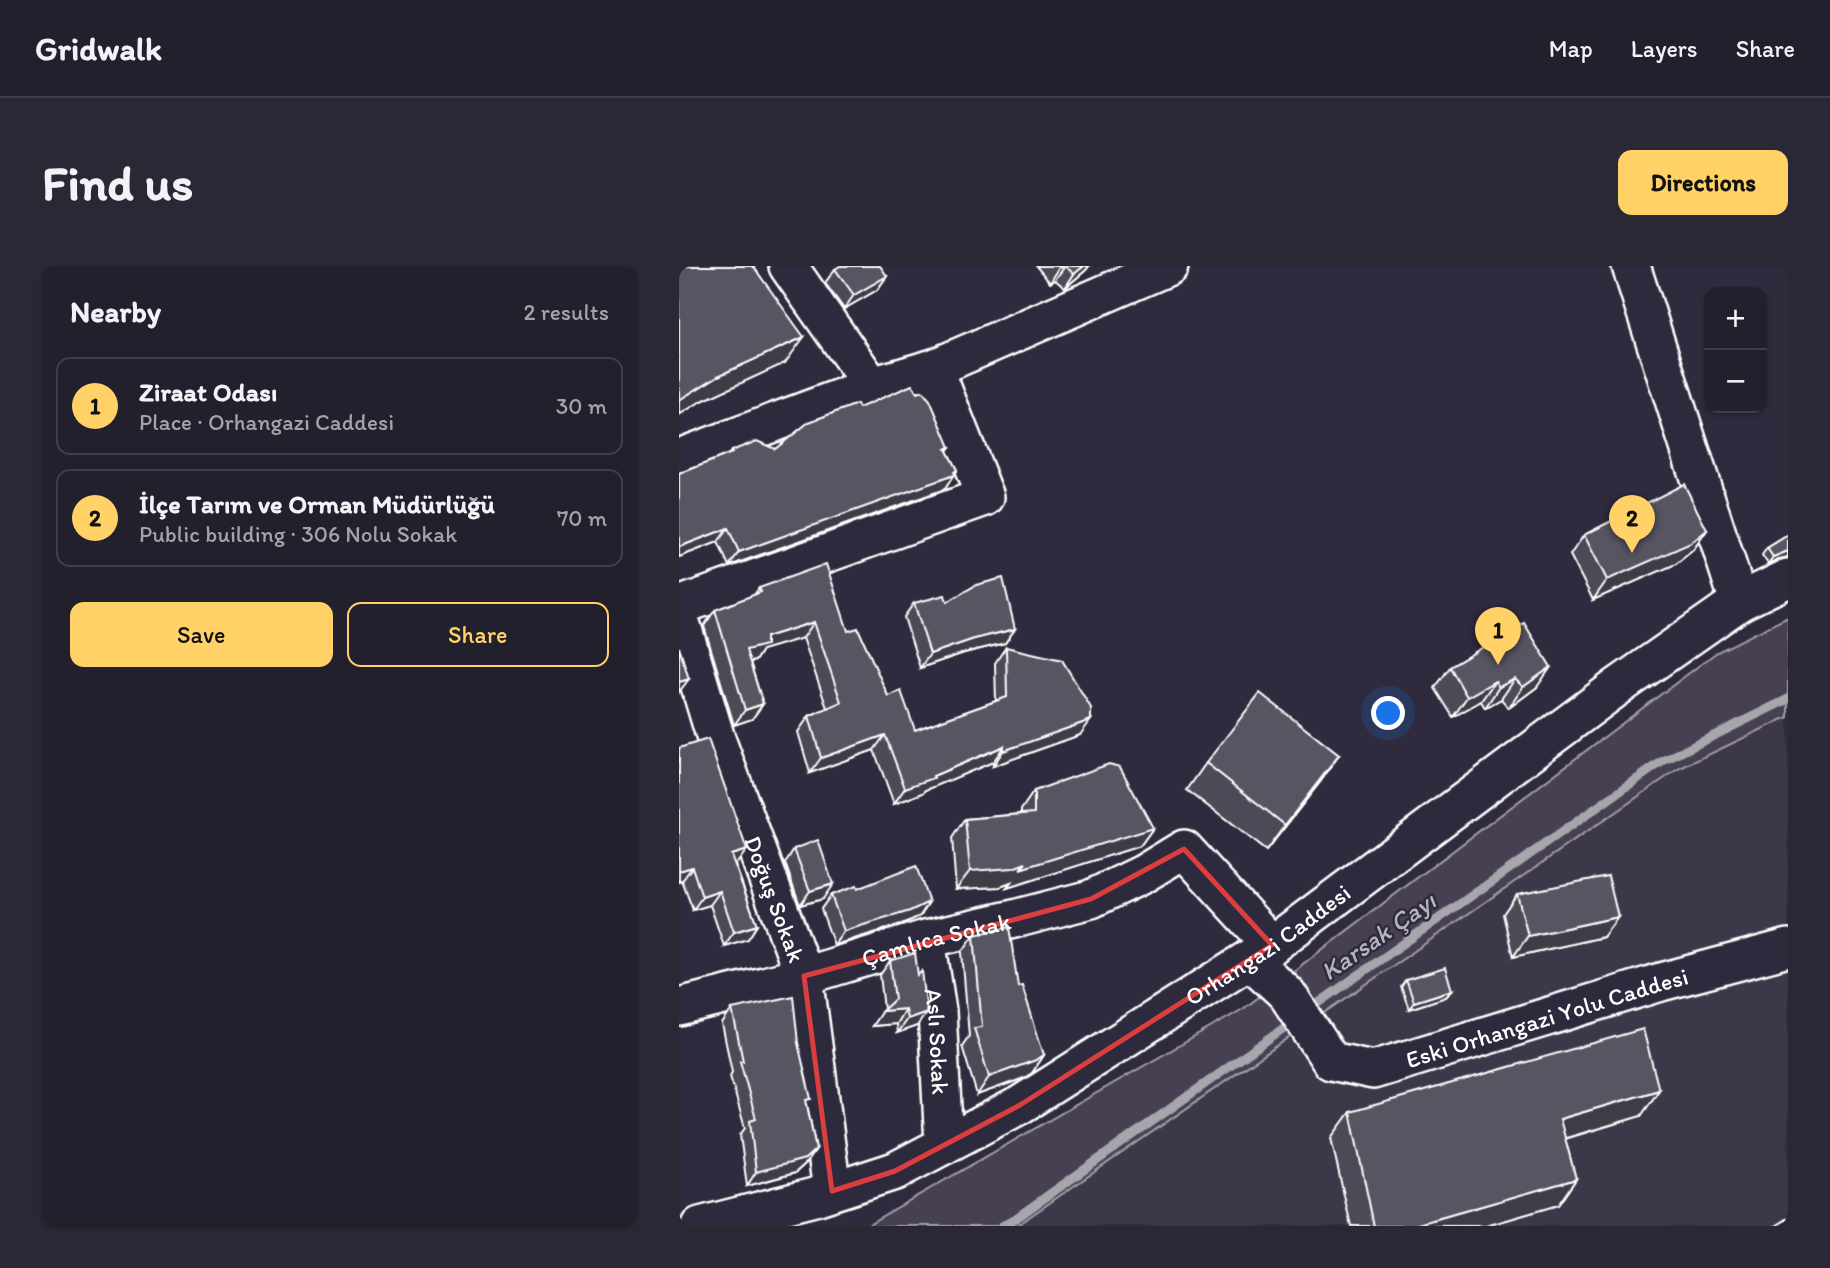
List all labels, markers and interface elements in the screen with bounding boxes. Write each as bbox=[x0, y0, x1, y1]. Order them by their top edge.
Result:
text: Gridwalk bbox=[35, 29, 162, 68]
text: Map bbox=[1549, 34, 1593, 63]
text: Layers bbox=[1631, 34, 1698, 63]
text: Share bbox=[1736, 34, 1795, 63]
button: Directions bbox=[1618, 150, 1788, 215]
text: Find us bbox=[42, 153, 193, 212]
map controls bbox=[1704, 287, 1767, 413]
button: + bbox=[1704, 287, 1767, 350]
text: Nearby bbox=[70, 293, 161, 330]
text: 2 results bbox=[523, 298, 609, 326]
button: − bbox=[1704, 350, 1767, 413]
text: Ziraat Odası bbox=[139, 376, 277, 408]
text: 1 bbox=[90, 392, 100, 420]
text: 30 m bbox=[556, 392, 607, 420]
text: Place · Orhangazi Caddesi bbox=[139, 408, 394, 436]
text: İlçe Tarım ve Orman Müdürlüğü bbox=[139, 488, 495, 520]
pin: 2 bbox=[1609, 495, 1655, 553]
text: 2 bbox=[89, 504, 101, 532]
text: 70 m bbox=[557, 504, 607, 532]
text: Public building · 306 Nolu Sokak bbox=[139, 520, 457, 548]
button: Save bbox=[70, 602, 333, 667]
button: Share bbox=[347, 602, 609, 667]
pin: 1 bbox=[1475, 607, 1521, 665]
your location bbox=[1371, 696, 1405, 730]
street label: Doğuş Sokak bbox=[739, 832, 812, 966]
street label: Orhangazi Caddesi bbox=[1179, 877, 1356, 1011]
water label: Karsak Çayı bbox=[1314, 884, 1443, 987]
street label: Çamlıca Sokak bbox=[858, 906, 1014, 972]
street label: Eski Orhangazi Yolu Caddesi bbox=[1402, 961, 1691, 1074]
street label: Aslı Sokak bbox=[919, 986, 956, 1095]

